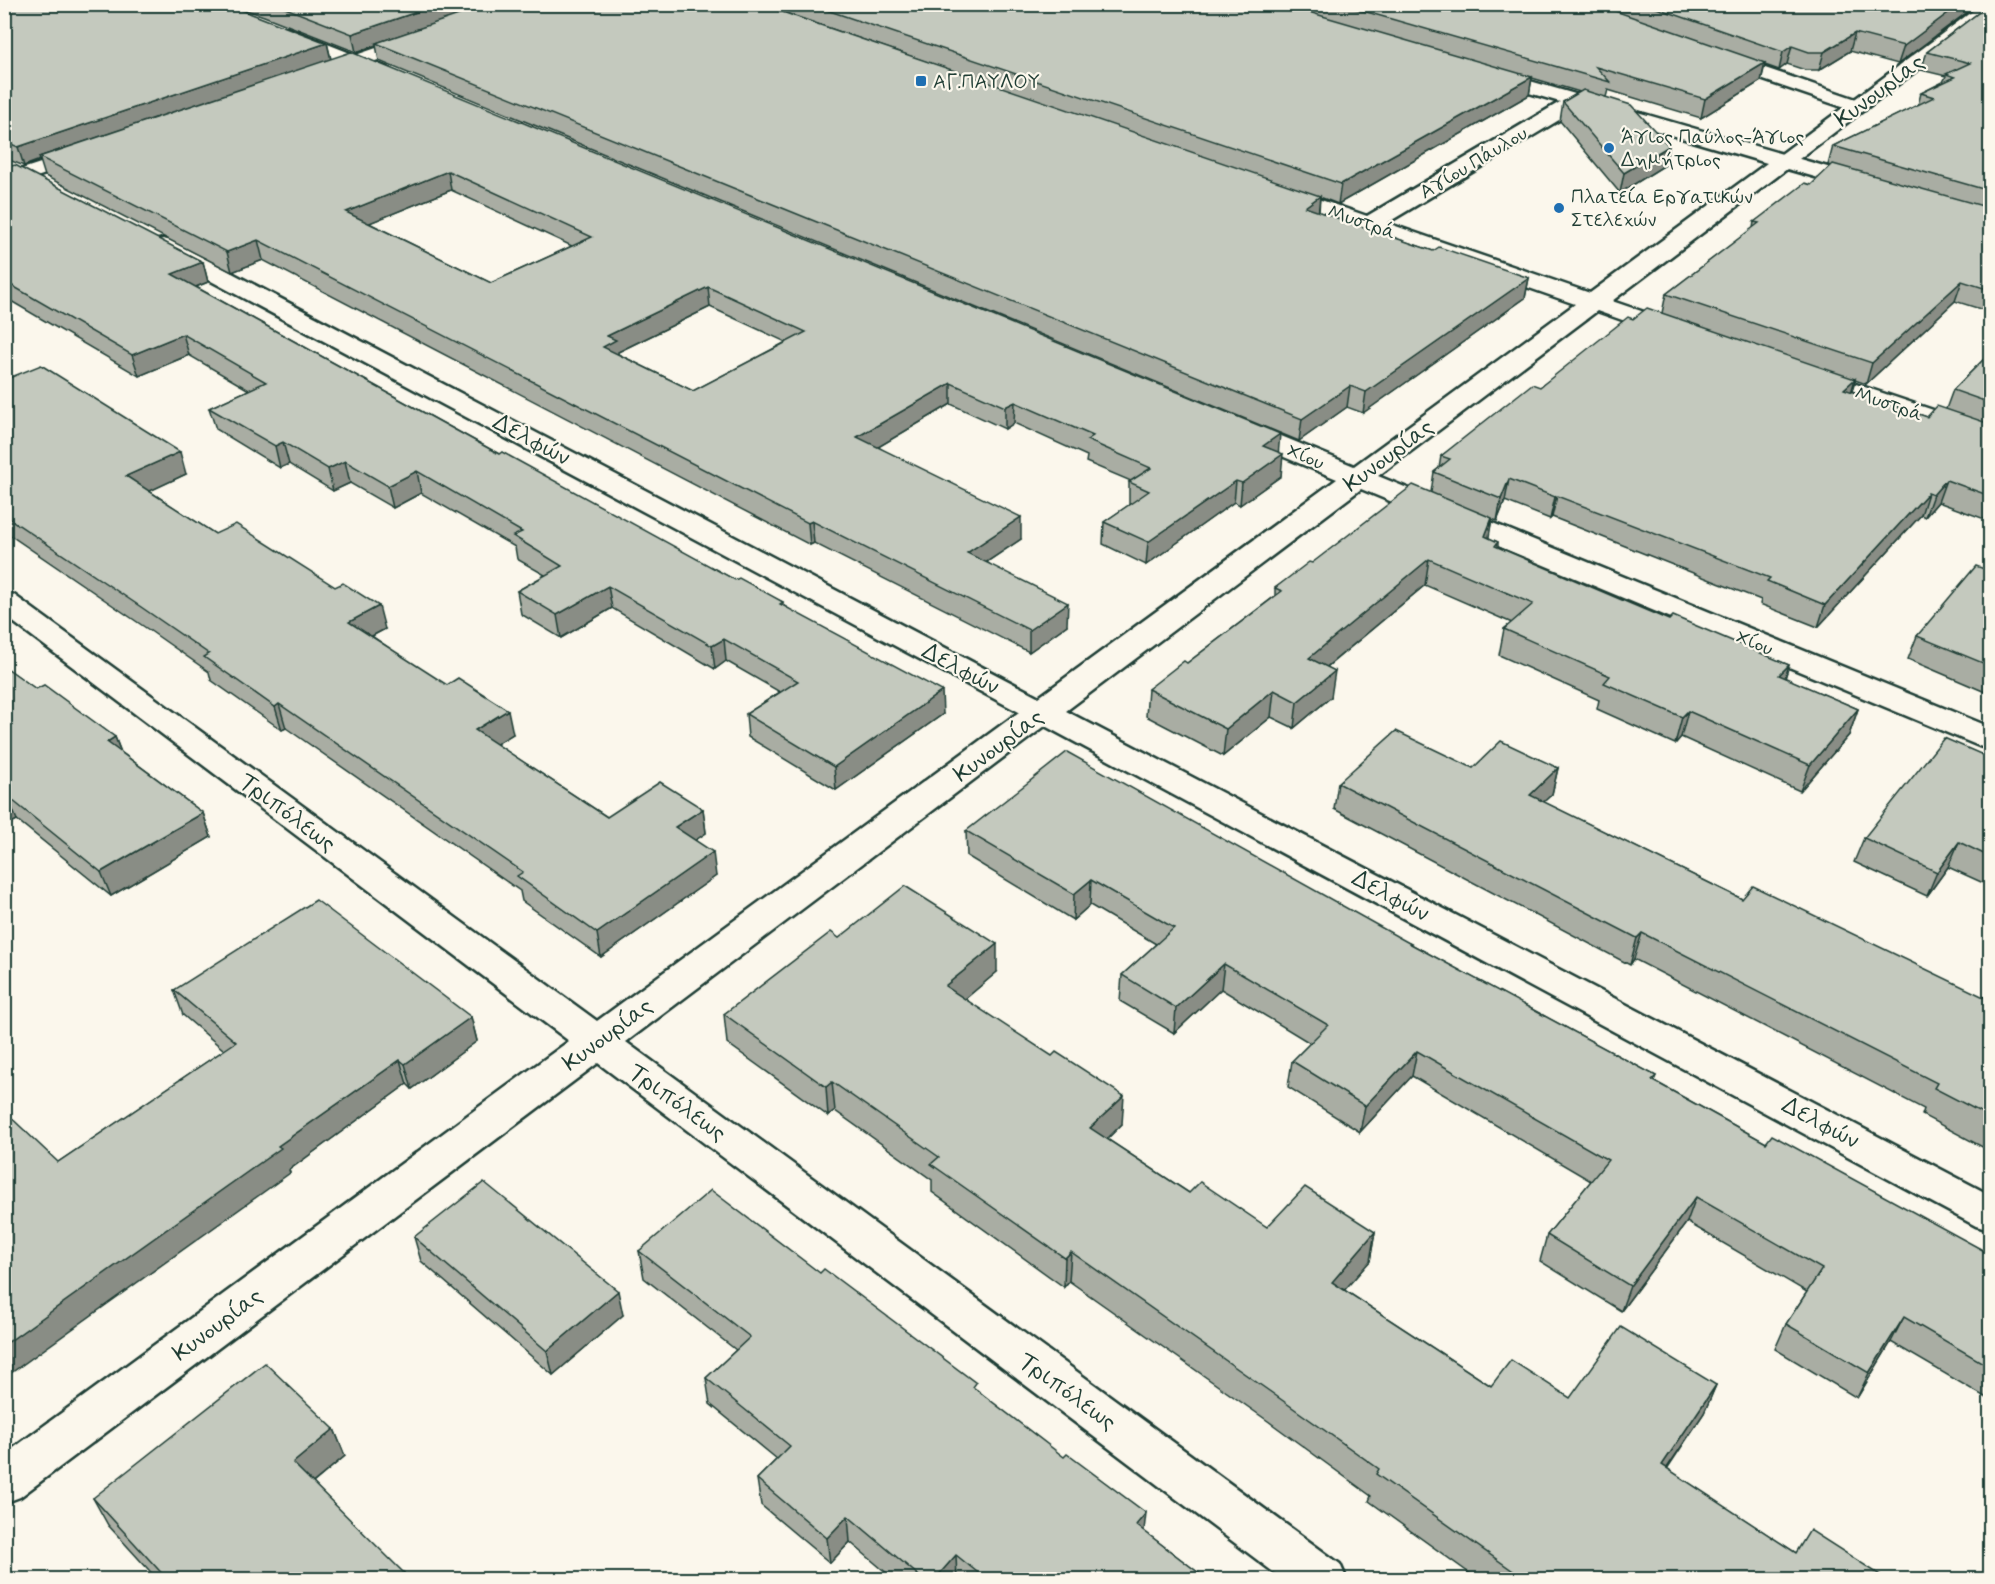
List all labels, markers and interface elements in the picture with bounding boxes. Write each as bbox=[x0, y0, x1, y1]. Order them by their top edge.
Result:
street label: Κυνουρίας bbox=[1829, 47, 1931, 135]
place label: ΑΓ.ΠΑΥΛΟΥ bbox=[933, 69, 1040, 96]
marker: ΑΓ.ΠΑΥΛΟΥ bbox=[914, 74, 928, 88]
street label: Αγίου Πάυλου bbox=[1415, 120, 1533, 206]
place label: Άγιος Παύλος-Άγιος Δημήτριος bbox=[1621, 124, 1804, 174]
marker: Άγιος Παύλος-Άγιος Δημήτριος bbox=[1602, 141, 1616, 155]
place label: Πλατεία Εργατικών Στελεχών bbox=[1571, 184, 1753, 234]
street label: Μυστρά bbox=[1324, 198, 1400, 247]
marker: Πλατεία Εργατικών Στελεχών bbox=[1552, 201, 1566, 215]
street label: Μυστρά bbox=[1851, 380, 1927, 429]
street label: Δελφών bbox=[487, 407, 575, 474]
street label: Κυνουρίας bbox=[1338, 412, 1440, 500]
street label: Χίου bbox=[1283, 438, 1328, 477]
street label: Χίου bbox=[1732, 624, 1777, 663]
street label: Δελφών bbox=[916, 636, 1004, 703]
street label: Κυνουρίας bbox=[948, 702, 1050, 790]
street label: Τριπόλεως bbox=[232, 767, 342, 860]
street label: Δελφών bbox=[1346, 863, 1434, 930]
street label: Κυνουρίας bbox=[557, 991, 659, 1079]
street label: Τριπόλεως bbox=[622, 1057, 732, 1149]
street label: Δελφών bbox=[1776, 1090, 1864, 1157]
street label: Κυνουρίας bbox=[167, 1281, 269, 1369]
street label: Τριπόλεως bbox=[1012, 1346, 1122, 1438]

